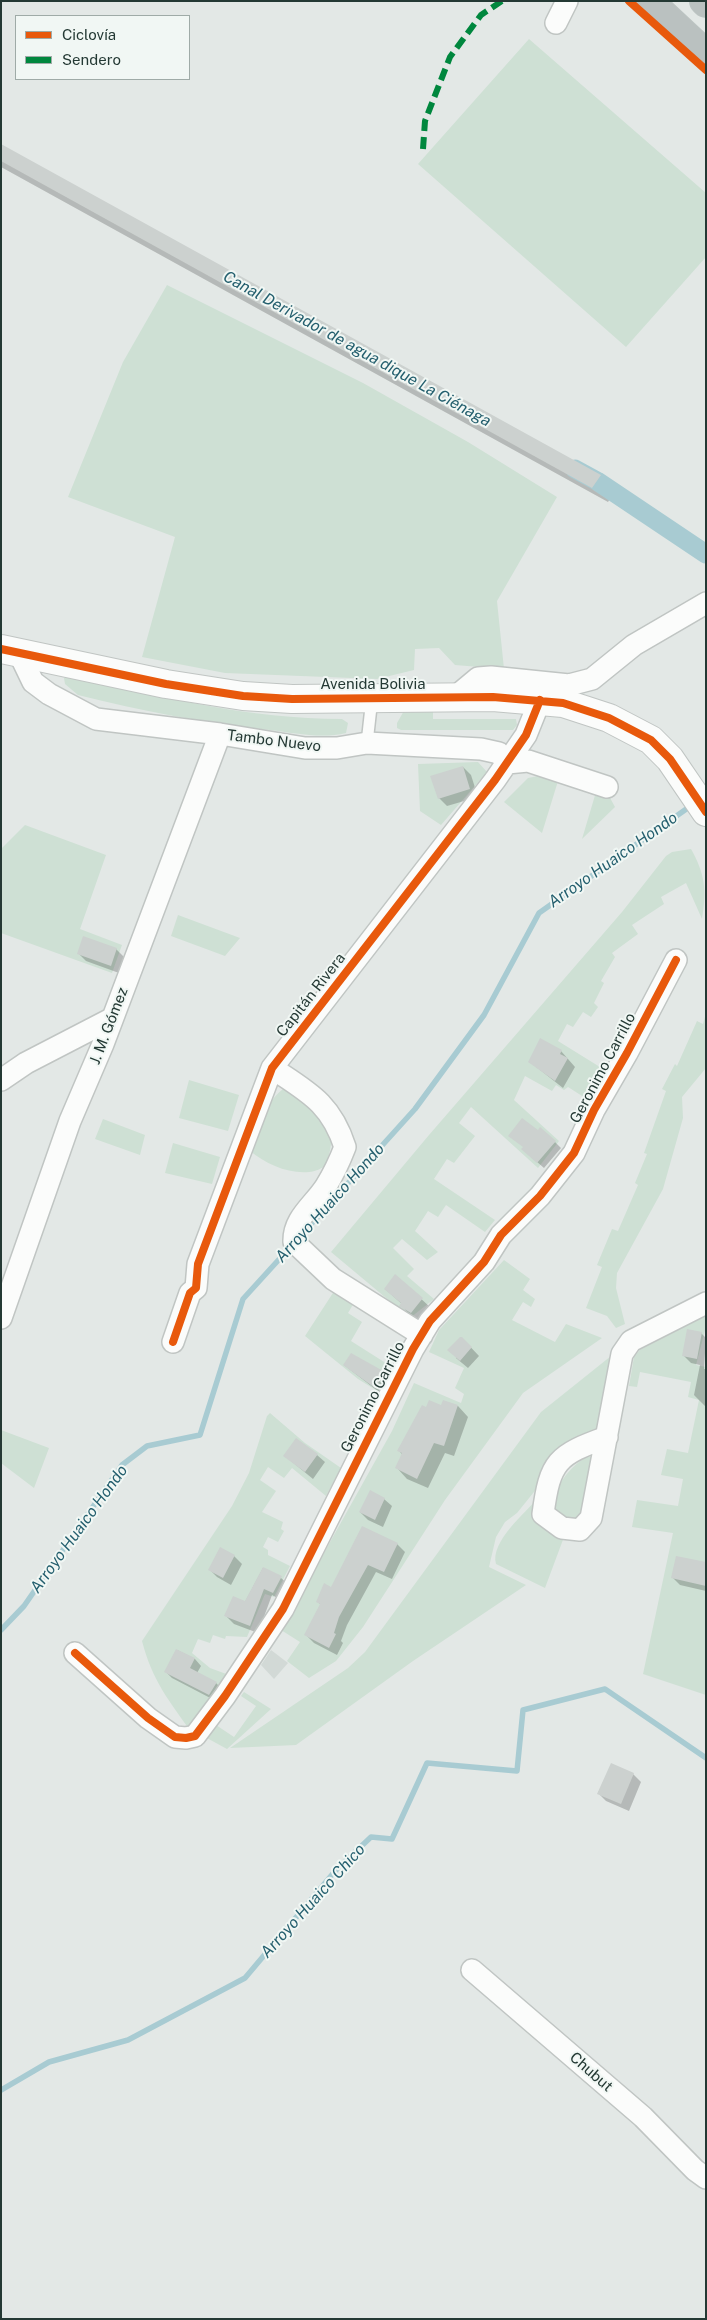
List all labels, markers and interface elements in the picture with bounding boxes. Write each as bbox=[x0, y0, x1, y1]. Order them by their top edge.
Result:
legend bbox=[15, 15, 190, 80]
text: Ciclovía bbox=[62, 26, 116, 43]
text: Sendero bbox=[62, 51, 121, 68]
water label: Canal Derivador de agua dique La Ciénaga bbox=[220, 267, 494, 431]
street label: Avenida Bolivia bbox=[320, 675, 426, 693]
street label: Tambo Nuevo bbox=[226, 726, 322, 756]
water label: Arroyo Huaico Hondo bbox=[545, 808, 681, 912]
street label: Capitán Rivera bbox=[273, 950, 349, 1040]
street label: J. M. Gómez bbox=[86, 985, 132, 1067]
street label: Geronimo Carrillo bbox=[566, 1010, 640, 1126]
water label: Arroyo Huaico Hondo bbox=[272, 1140, 388, 1266]
street label: Geronimo Carrillo bbox=[337, 1338, 409, 1456]
water label: Arroyo Huaico Hondo bbox=[26, 1461, 132, 1597]
water label: Arroyo Huaico Chico bbox=[257, 1840, 369, 1962]
street label: Chubut bbox=[566, 2048, 616, 2096]

